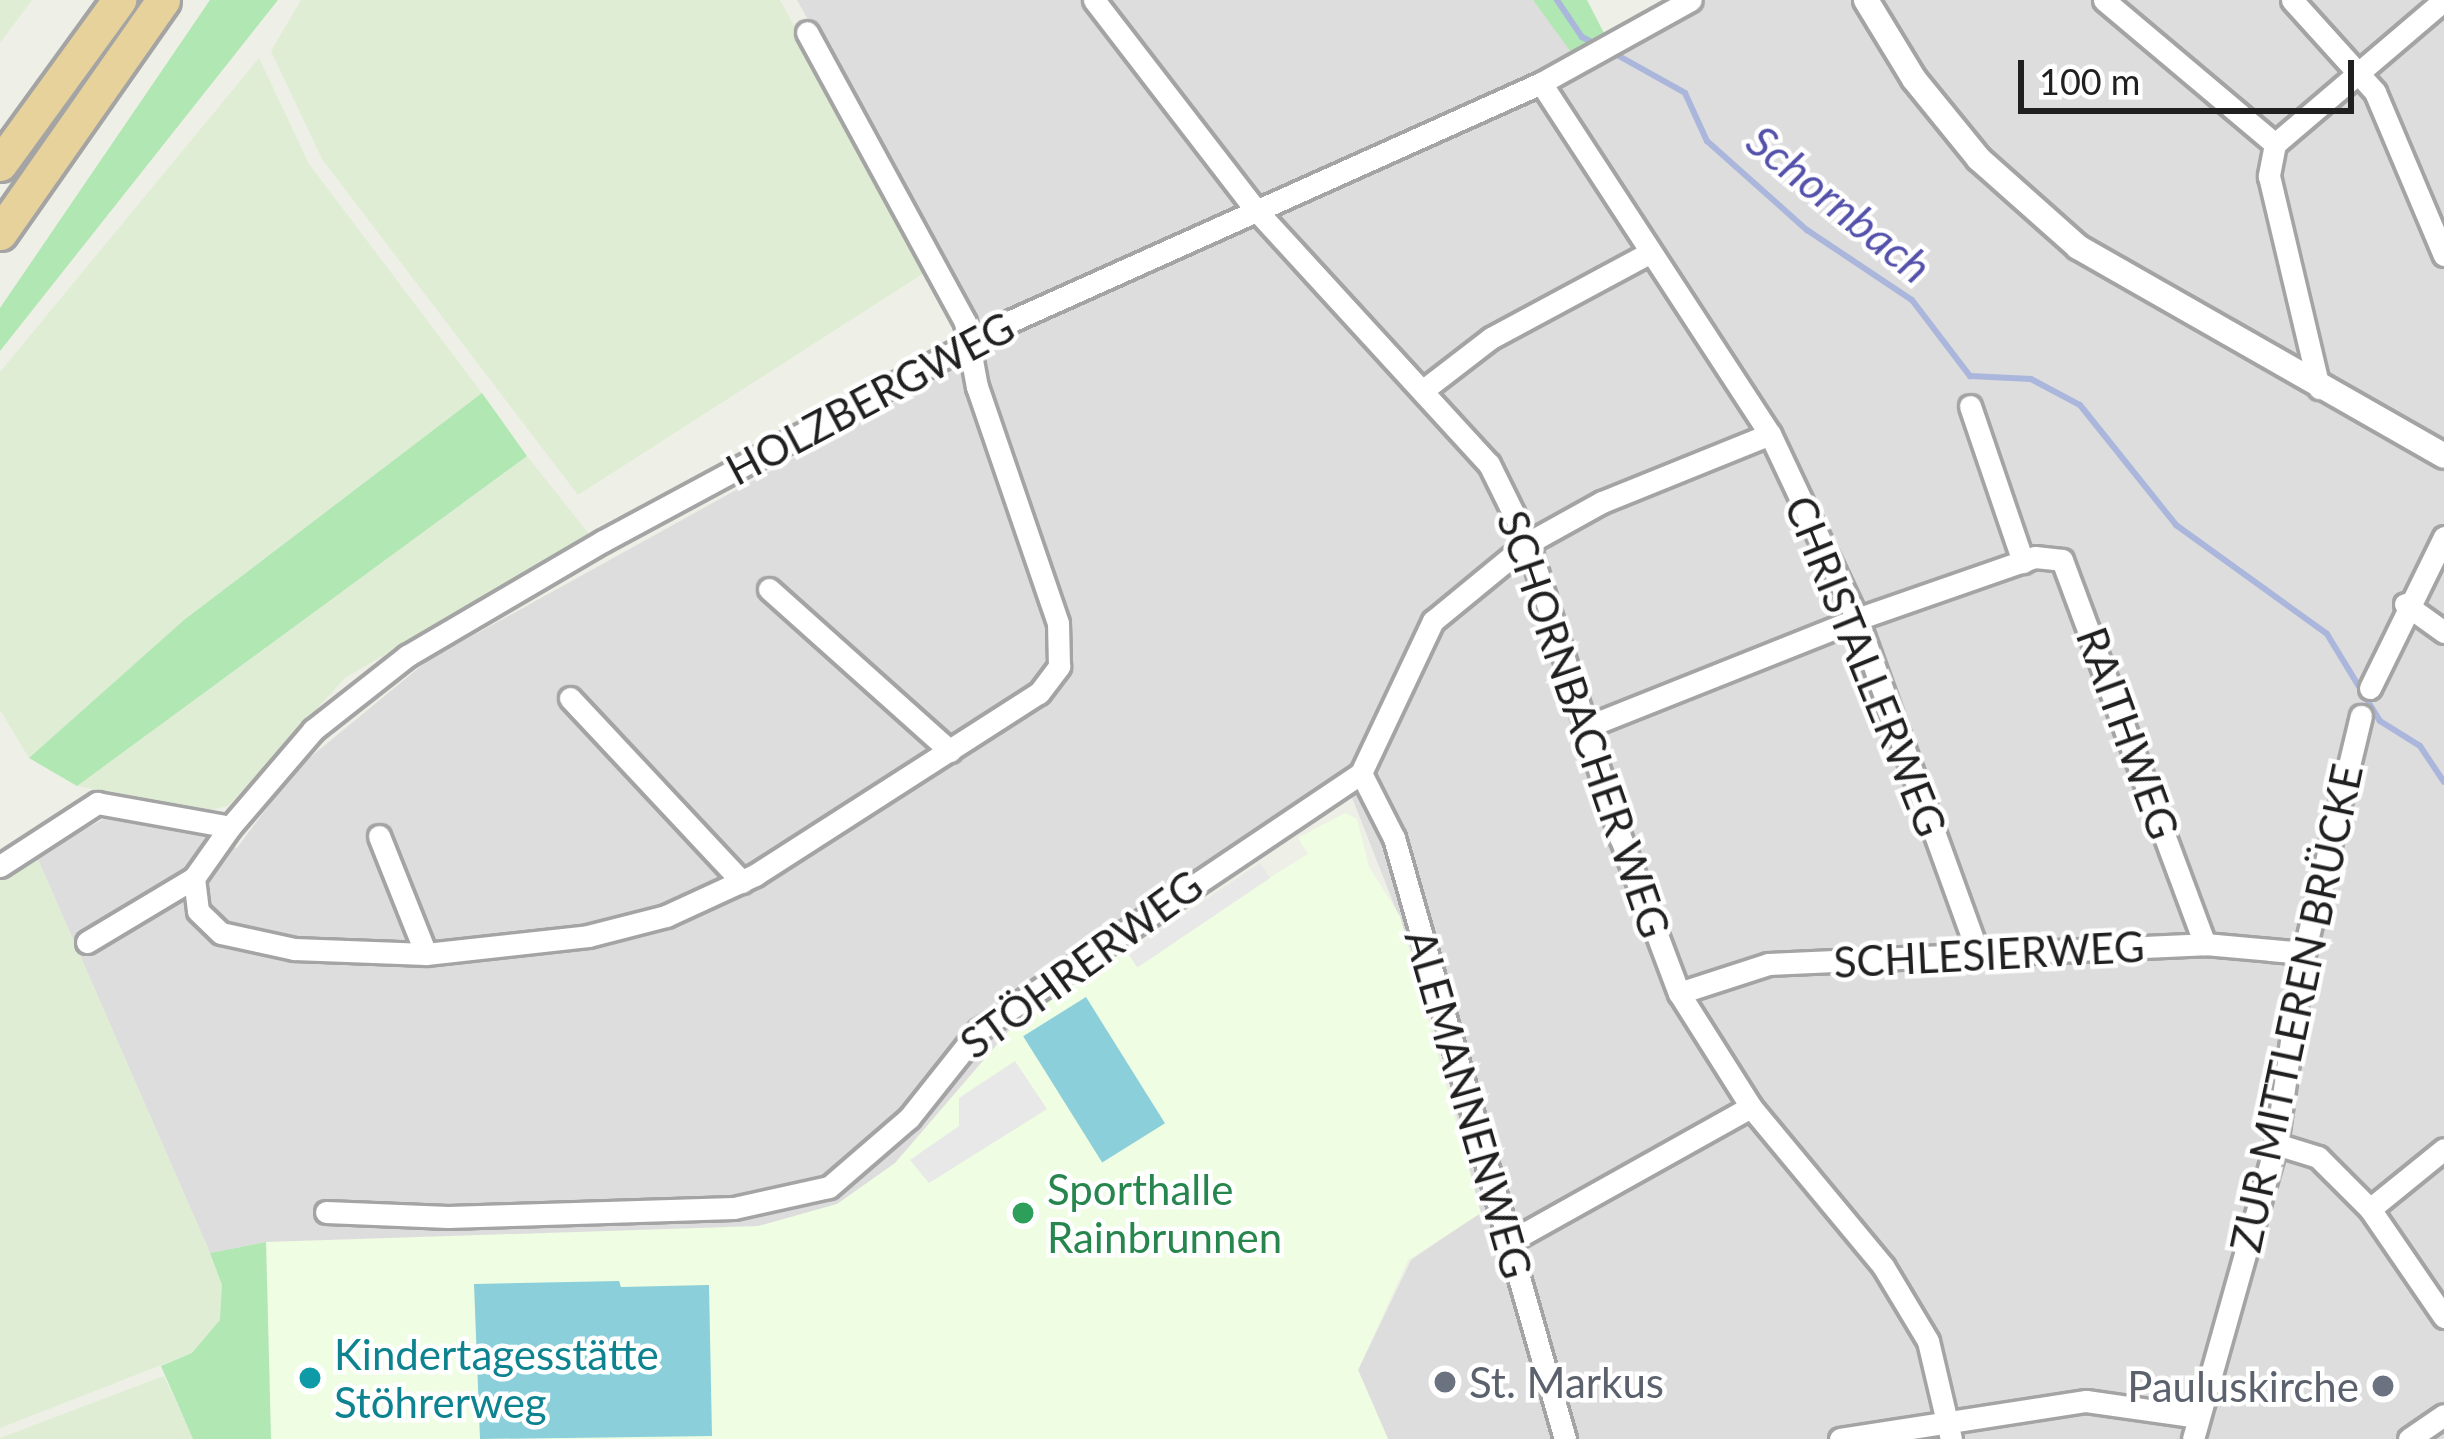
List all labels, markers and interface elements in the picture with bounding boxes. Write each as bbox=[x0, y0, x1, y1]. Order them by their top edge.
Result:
scale bar bbox=[2024, 36, 2360, 110]
text: 100 m bbox=[2039, 59, 2140, 103]
water label: Schornbach bbox=[1736, 114, 1942, 294]
street label: HOLZBERGWEG bbox=[718, 301, 1022, 495]
street label: CHRISTALLERWEG bbox=[1775, 489, 1957, 843]
street label: SCHORNBACHER WEG bbox=[1487, 504, 1681, 944]
street label: RAITHWEG bbox=[2067, 620, 2189, 846]
street label: ZUR MITTLEREN BRÜCKE bbox=[2220, 760, 2372, 1256]
street label: STÖHRERWEG bbox=[950, 860, 1212, 1068]
street label: SCHLESIERWEG bbox=[1832, 921, 2146, 987]
street label: ALEMANNENWEG bbox=[1395, 924, 1543, 1284]
place label: Sporthalle Rainbrunnen bbox=[1047, 1164, 1282, 1262]
marker: Sporthalle Rainbrunnen bbox=[1010, 1200, 1036, 1226]
place label: Kindertagesstätte Stöhrerweg bbox=[334, 1329, 659, 1428]
place label: St. Markus bbox=[1469, 1357, 1664, 1407]
place label: Pauluskirche bbox=[2127, 1361, 2359, 1411]
marker: Kindertagesstätte Stöhrerweg bbox=[297, 1365, 323, 1391]
marker: St. Markus bbox=[1432, 1369, 1458, 1395]
marker: Pauluskirche bbox=[2370, 1373, 2396, 1399]

